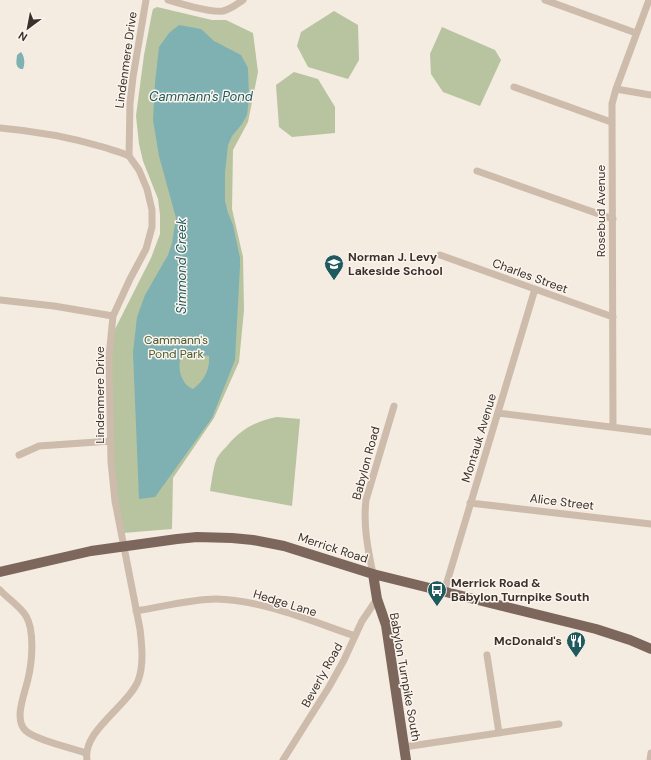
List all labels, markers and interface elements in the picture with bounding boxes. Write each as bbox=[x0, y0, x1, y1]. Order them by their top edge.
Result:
north arrow bbox=[8, 8, 48, 48]
street label: Lindenmere Drive bbox=[111, 10, 141, 109]
text: N bbox=[16, 28, 30, 45]
water label: Cammann's Pond bbox=[149, 88, 254, 105]
street label: Rosebud Avenue bbox=[593, 165, 609, 257]
water label: Simmond Creek bbox=[173, 218, 190, 314]
place label: Norman J. Levy Lakeside School bbox=[348, 249, 443, 279]
school or university icon: Norman J. Levy Lakeside School bbox=[323, 253, 345, 281]
street label: Charles Street bbox=[490, 255, 570, 297]
park label: Cammann's Pond Park bbox=[144, 332, 208, 362]
street label: Lindenmere Drive bbox=[92, 346, 108, 444]
street label: Montauk Avenue bbox=[458, 391, 500, 484]
street label: Babylon Road bbox=[349, 425, 383, 501]
street label: Alice Street bbox=[529, 490, 595, 514]
street label: Merrick Road bbox=[296, 529, 370, 567]
place label: Merrick Road & Babylon Turnpike South bbox=[451, 575, 589, 605]
bus stop icon: Merrick Road & Babylon Turnpike South bbox=[426, 579, 448, 607]
street label: Hedge Lane bbox=[251, 586, 319, 620]
street label: Babylon Turnpike South bbox=[386, 611, 424, 743]
restaurant icon: McDonald's bbox=[565, 630, 587, 658]
place label: McDonald's bbox=[494, 633, 562, 649]
street label: Beverly Road bbox=[298, 640, 346, 710]

